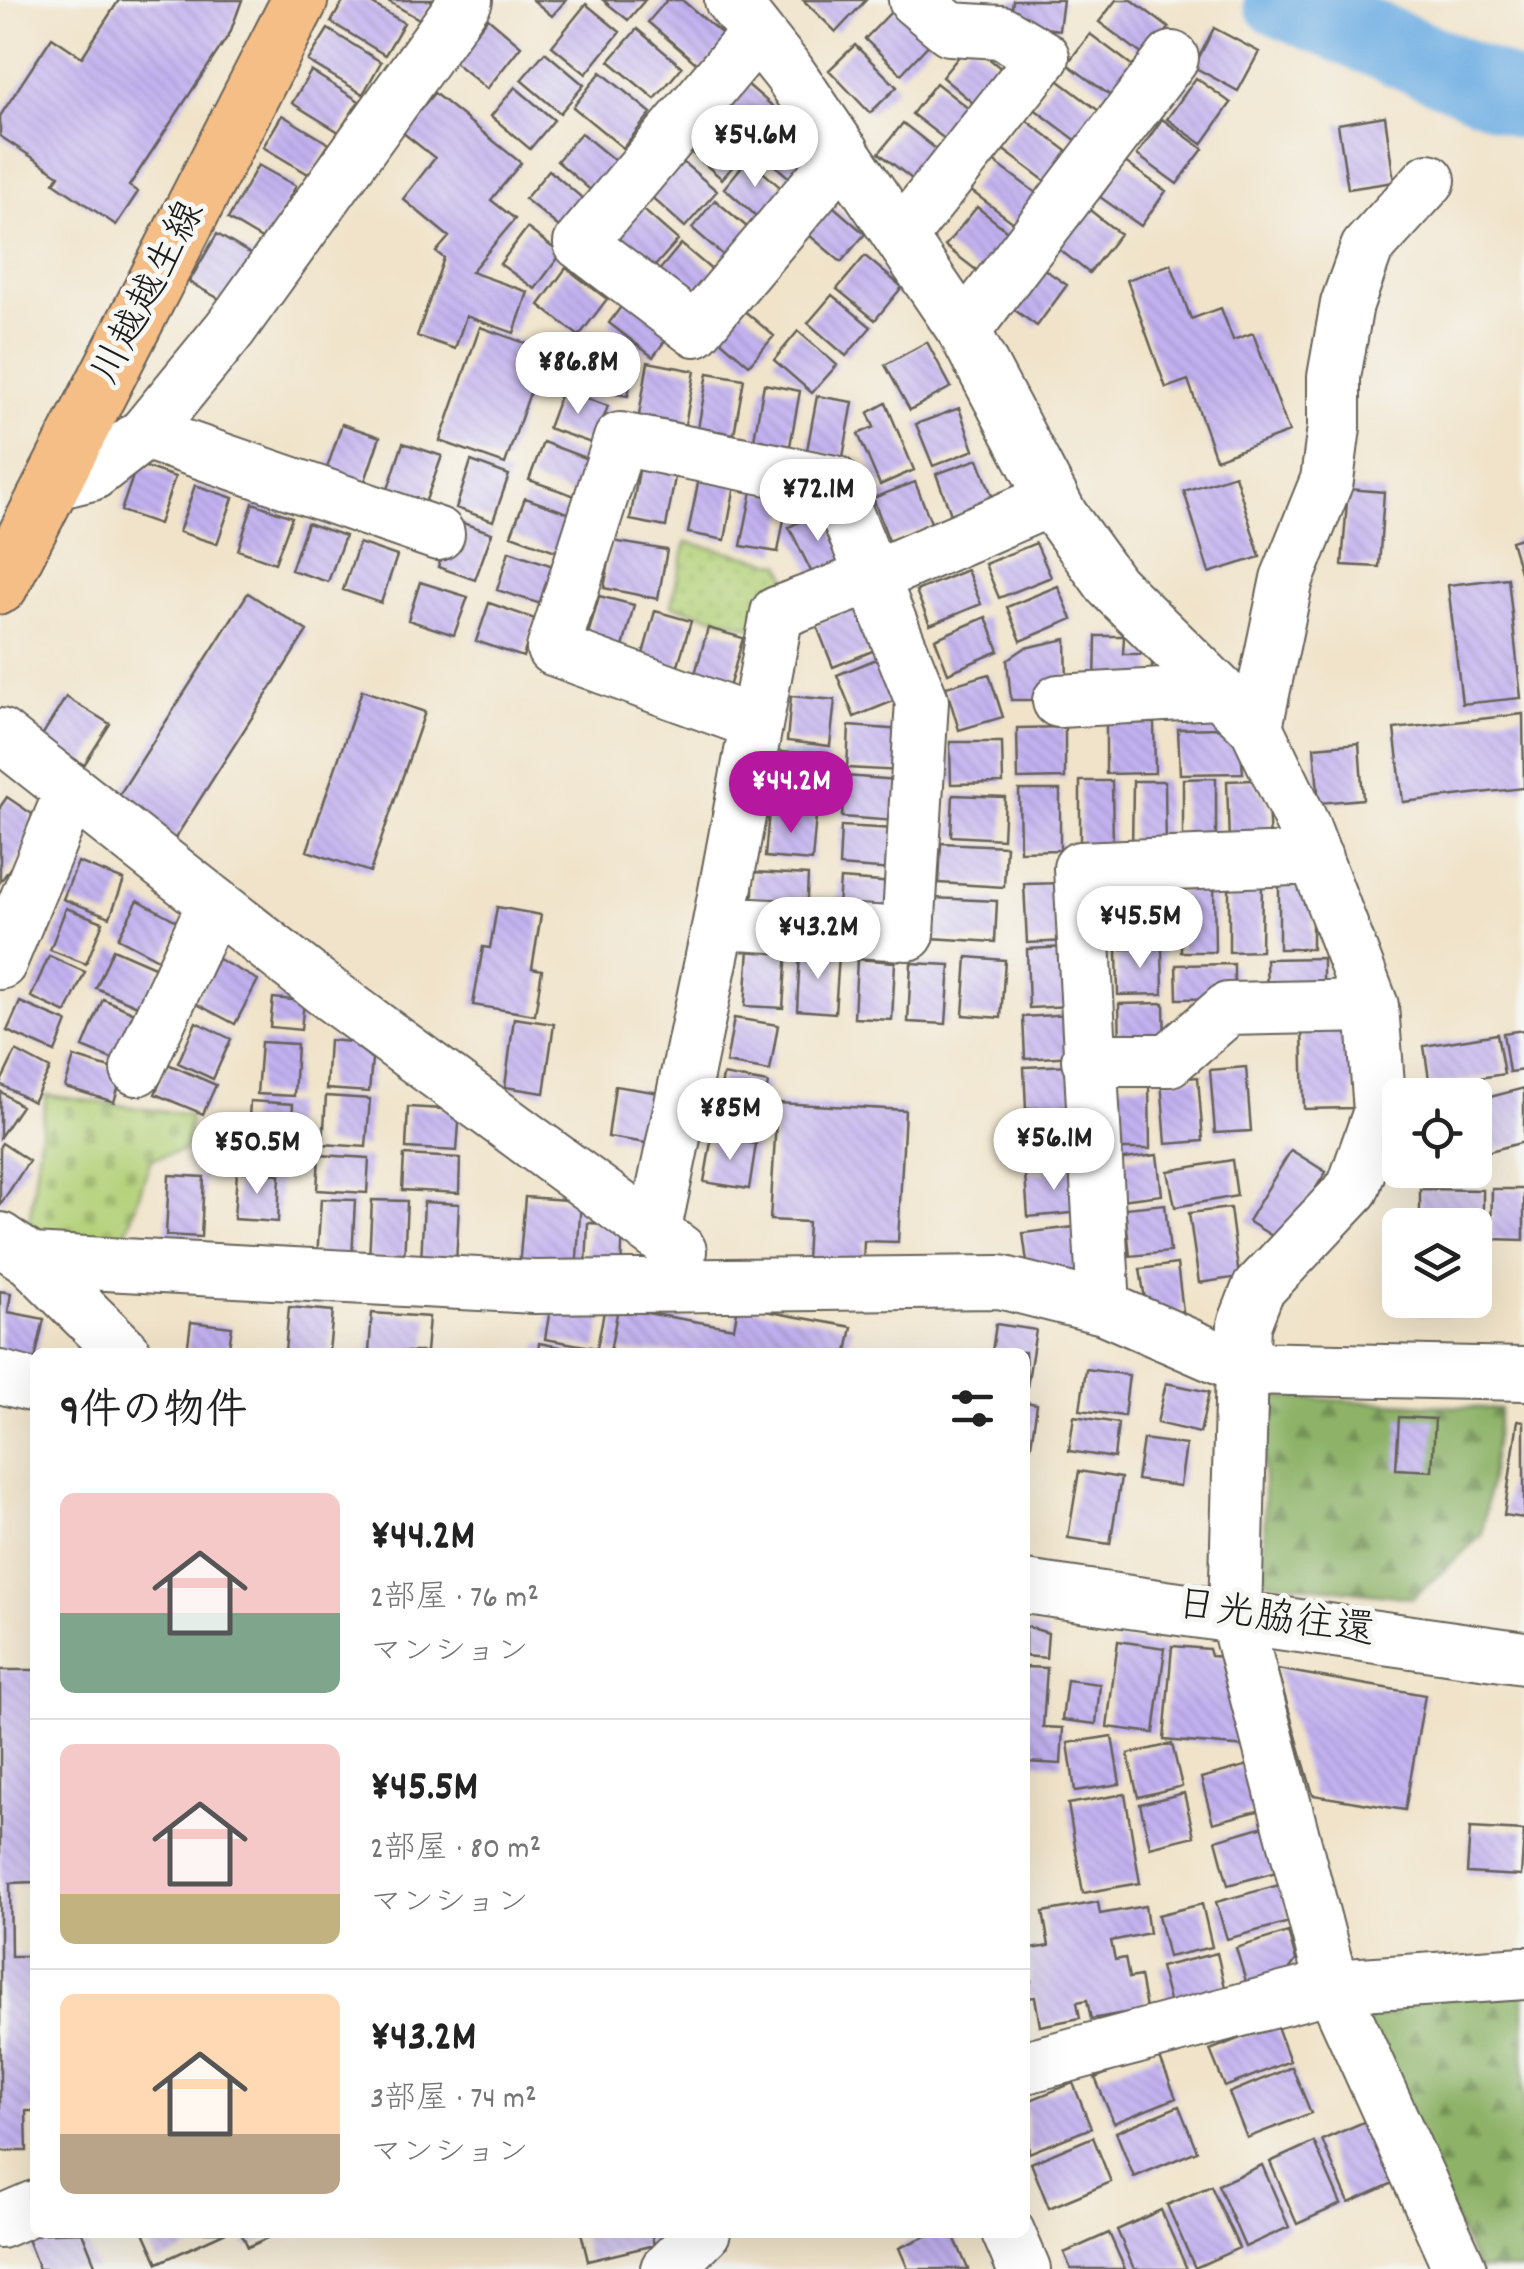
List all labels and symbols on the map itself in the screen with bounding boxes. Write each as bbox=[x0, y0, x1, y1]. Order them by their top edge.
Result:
pin: ¥54.6M bbox=[674, 105, 836, 190]
street label: 川越越生線 bbox=[80, 192, 222, 396]
pin: ¥86.8M bbox=[497, 332, 659, 417]
pin: ¥72.1M bbox=[737, 459, 899, 544]
pin: ¥44.2M bbox=[710, 751, 872, 836]
pin: ¥45.5M bbox=[1059, 886, 1221, 971]
pin: ¥43.2M bbox=[737, 897, 899, 982]
pin: ¥85M bbox=[671, 1078, 789, 1163]
pin: ¥56.1M bbox=[973, 1108, 1135, 1193]
pin: ¥50.5M bbox=[176, 1112, 338, 1197]
street label: 日光脇往還 bbox=[1172, 1579, 1378, 1663]

